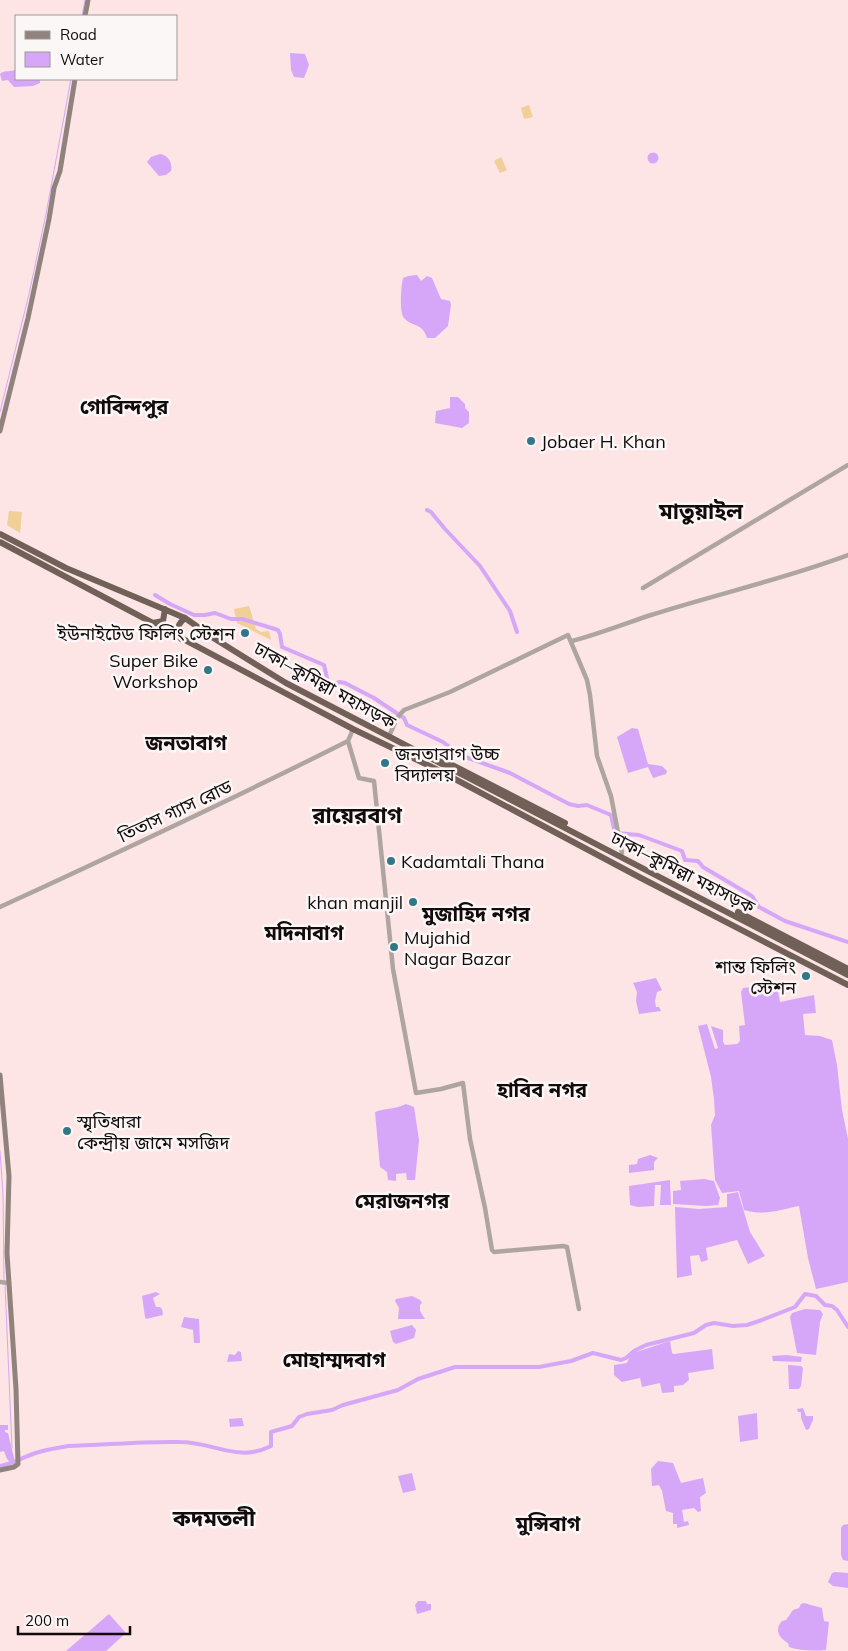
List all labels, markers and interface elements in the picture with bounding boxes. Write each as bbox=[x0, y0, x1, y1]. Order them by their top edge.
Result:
legend bbox=[15, 15, 178, 80]
text: Road bbox=[60, 25, 97, 44]
text: Water bbox=[60, 50, 104, 69]
district label: গোবিন্দপুর bbox=[80, 394, 169, 419]
place label: Jobaer H. Khan bbox=[541, 430, 666, 453]
marker: Jobaer H. Khan bbox=[525, 435, 537, 447]
district label: মাতুয়াইল bbox=[658, 497, 743, 525]
place label: ইউনাইটেড ফিলিং স্টেশন bbox=[56, 622, 236, 645]
marker: ইউনাইটেড ফিলিং স্টেশন bbox=[239, 627, 251, 639]
street label: ঢাকা–কুমিল্লা মহাসড়ক bbox=[249, 636, 400, 734]
place label: Super Bike Workshop bbox=[109, 649, 198, 693]
marker: Super Bike Workshop bbox=[202, 664, 214, 676]
district label: জনতাবাগ bbox=[144, 730, 227, 755]
place label: জনতাবাগ উচ্চ বিদ্যালয় bbox=[394, 742, 500, 786]
marker: জনতাবাগ উচ্চ বিদ্যালয় bbox=[379, 757, 391, 769]
street label: তিতাস গ্যাস রোড bbox=[114, 775, 236, 848]
district label: রায়েরবাগ bbox=[311, 801, 403, 829]
street label: ঢাকা–কুমিল্লা মহাসড়ক bbox=[606, 825, 759, 919]
place label: Kadamtali Thana bbox=[401, 850, 545, 873]
marker: Kadamtali Thana bbox=[385, 855, 397, 867]
place label: khan manjil bbox=[307, 891, 403, 914]
marker: khan manjil bbox=[407, 896, 419, 908]
district label: মুজাহিদ নগর bbox=[421, 901, 531, 926]
district label: মদিনাবাগ bbox=[263, 920, 344, 945]
place label: Mujahid Nagar Bazar bbox=[404, 926, 511, 970]
marker: Mujahid Nagar Bazar bbox=[388, 941, 400, 953]
place label: শান্ত ফিলিং স্টেশন bbox=[714, 955, 797, 999]
marker: শান্ত ফিলিং স্টেশন bbox=[800, 970, 812, 982]
district label: হাবিব নগর bbox=[496, 1077, 588, 1102]
place label: স্মৃতিধারা কেন্দ্রীয় জামে মসজিদ bbox=[76, 1110, 230, 1154]
marker: স্মৃতিধারা কেন্দ্রীয় জামে মসজিদ bbox=[61, 1125, 73, 1137]
district label: মেরাজনগর bbox=[355, 1188, 450, 1213]
district label: মোহাম্মদবাগ bbox=[283, 1347, 386, 1372]
district label: কদমতলী bbox=[172, 1504, 256, 1532]
district label: মুন্সিবাগ bbox=[515, 1511, 581, 1536]
scale bar bbox=[18, 1604, 130, 1636]
text: 200 m bbox=[25, 1611, 69, 1630]

